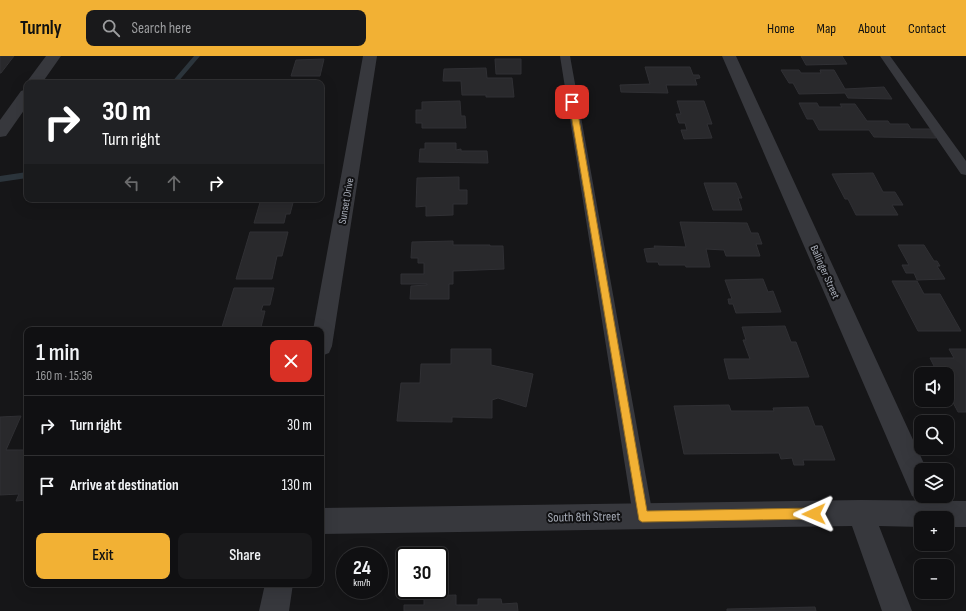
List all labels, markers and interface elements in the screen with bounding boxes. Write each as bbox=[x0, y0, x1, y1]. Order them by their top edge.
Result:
search box bbox=[86, 10, 366, 46]
text: Turnly bbox=[20, 17, 62, 40]
icon: search bbox=[100, 17, 122, 39]
text: Search here bbox=[132, 19, 191, 38]
text: Home bbox=[767, 20, 795, 37]
text: Map bbox=[817, 20, 836, 37]
text: About bbox=[858, 20, 886, 37]
text: Contact bbox=[908, 20, 946, 37]
pin bbox=[555, 85, 589, 119]
icon: arrive bbox=[561, 91, 583, 113]
text: 30 m bbox=[102, 95, 151, 128]
icon: right bbox=[36, 96, 88, 148]
text: Turn right bbox=[102, 129, 160, 150]
icon: left bbox=[121, 172, 143, 194]
icon: ahead bbox=[163, 172, 185, 194]
icon: right bbox=[205, 172, 227, 194]
street label: Sunset Drive bbox=[336, 177, 356, 225]
street label: Ballinger Street bbox=[807, 243, 843, 301]
text: 1 min bbox=[36, 338, 80, 367]
button: close bbox=[270, 340, 312, 382]
map controls bbox=[914, 367, 954, 599]
button: sound bbox=[914, 367, 954, 407]
text: 160 m · 15:36 bbox=[36, 368, 93, 384]
icon: right bbox=[36, 415, 58, 437]
button: search bbox=[914, 415, 954, 455]
text: Turn right bbox=[70, 416, 122, 435]
text: 30 m bbox=[287, 416, 312, 435]
button: layers bbox=[914, 463, 954, 503]
icon: arrive bbox=[36, 475, 58, 497]
text: Arrive at destination bbox=[70, 476, 179, 495]
text: 130 m bbox=[282, 476, 312, 495]
position arrow bbox=[793, 493, 835, 535]
street label: South 8th Street bbox=[548, 508, 621, 526]
button: + bbox=[914, 511, 954, 551]
button: Exit bbox=[36, 533, 170, 579]
button: Share bbox=[178, 533, 312, 579]
speed limit sign: 30 bbox=[396, 547, 448, 599]
text: 24 bbox=[353, 556, 371, 580]
button: − bbox=[914, 559, 954, 599]
text: km/h bbox=[353, 577, 371, 589]

